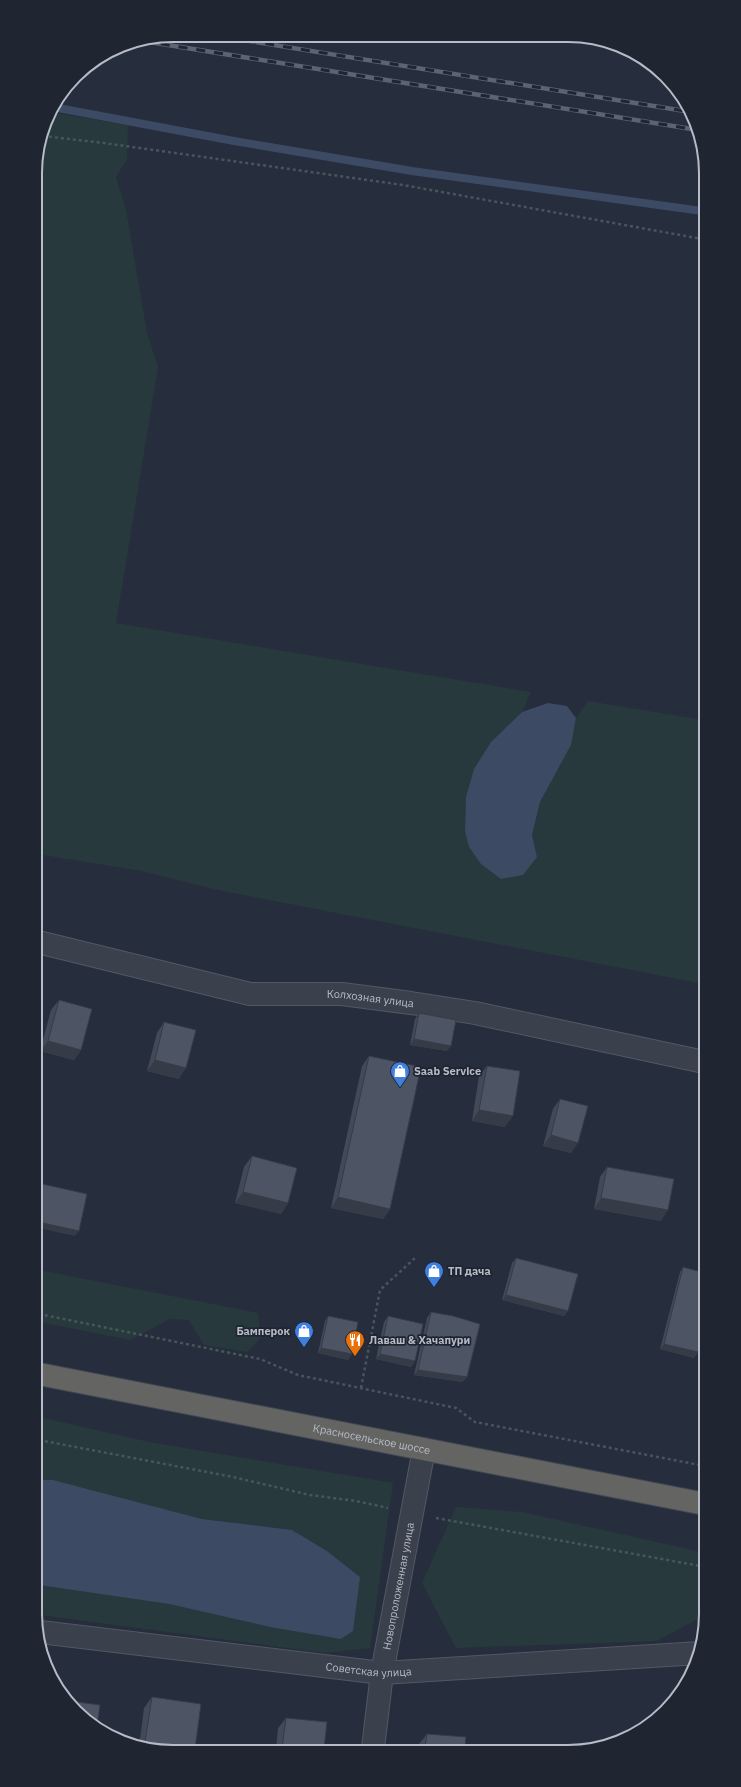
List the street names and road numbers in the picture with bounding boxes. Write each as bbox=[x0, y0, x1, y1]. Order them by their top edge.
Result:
street label: Колхозная улица bbox=[327, 987, 415, 1010]
street label: Красносельское шоссе bbox=[312, 1421, 432, 1457]
street label: Новопроложенная улица bbox=[379, 1521, 417, 1651]
street label: Советская улица bbox=[325, 1659, 412, 1680]

